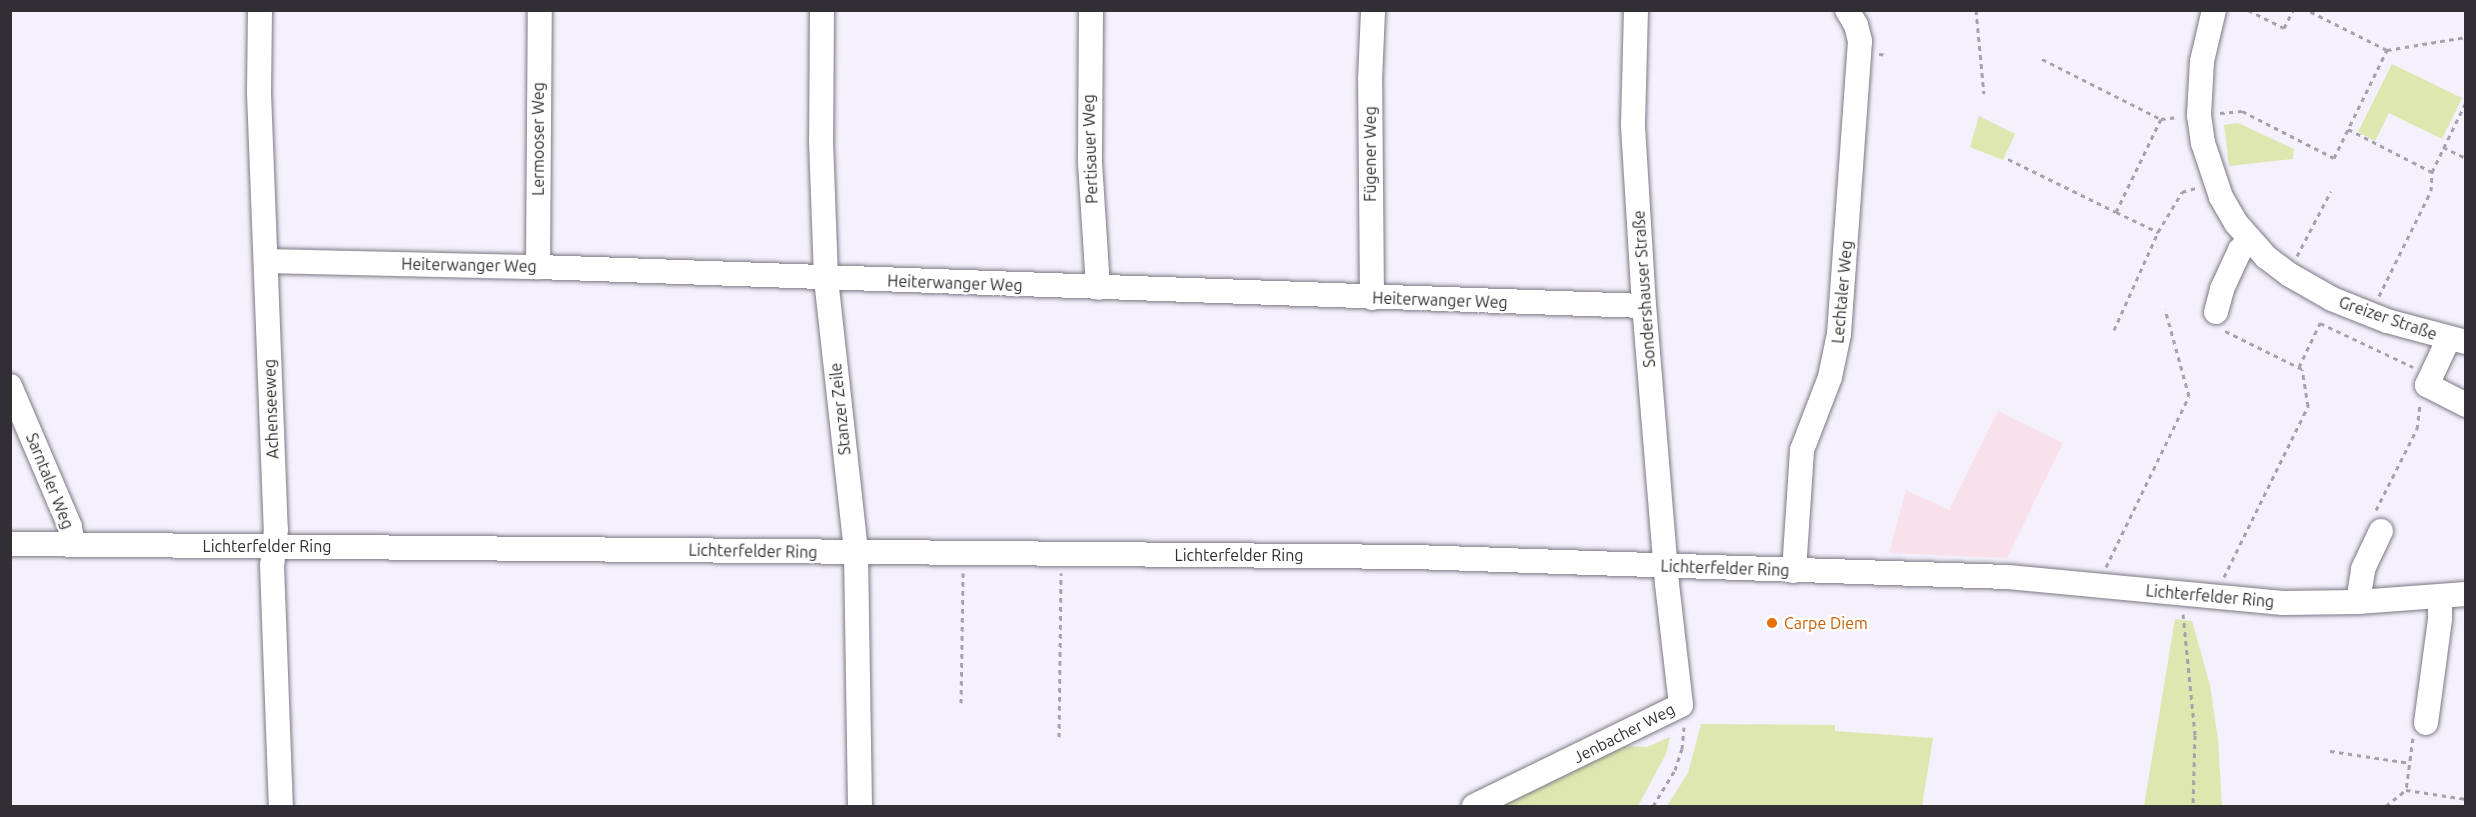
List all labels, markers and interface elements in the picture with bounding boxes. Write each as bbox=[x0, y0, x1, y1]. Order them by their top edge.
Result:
street label: Lermooser Weg bbox=[528, 82, 548, 196]
street label: Pertisauer Weg bbox=[1078, 94, 1102, 204]
street label: Fügener Weg bbox=[1360, 106, 1380, 202]
street label: Sondershauser Straße bbox=[1629, 210, 1659, 368]
street label: Lechtaler Weg bbox=[1828, 240, 1856, 344]
street label: Heiterwanger Weg bbox=[401, 254, 537, 276]
street label: Heiterwanger Weg bbox=[887, 271, 1023, 295]
street label: Heiterwanger Weg bbox=[1372, 288, 1508, 312]
street label: Greizer Straße bbox=[2336, 292, 2440, 344]
street label: Achenseeweg bbox=[260, 359, 282, 459]
street label: Stanzer Zeile bbox=[826, 362, 854, 456]
street label: Sarntaler Weg bbox=[22, 430, 78, 532]
street label: Lichterfelder Ring bbox=[203, 536, 331, 556]
street label: Lichterfelder Ring bbox=[688, 540, 818, 562]
street label: Lichterfelder Ring bbox=[1175, 545, 1303, 565]
street label: Lichterfelder Ring bbox=[1660, 556, 1790, 580]
street label: Lichterfelder Ring bbox=[2145, 581, 2275, 611]
place label: Carpe Diem bbox=[1784, 613, 1868, 633]
marker: Carpe Diem bbox=[1765, 616, 1779, 630]
street label: Jenbacher Weg bbox=[1570, 699, 1678, 767]

